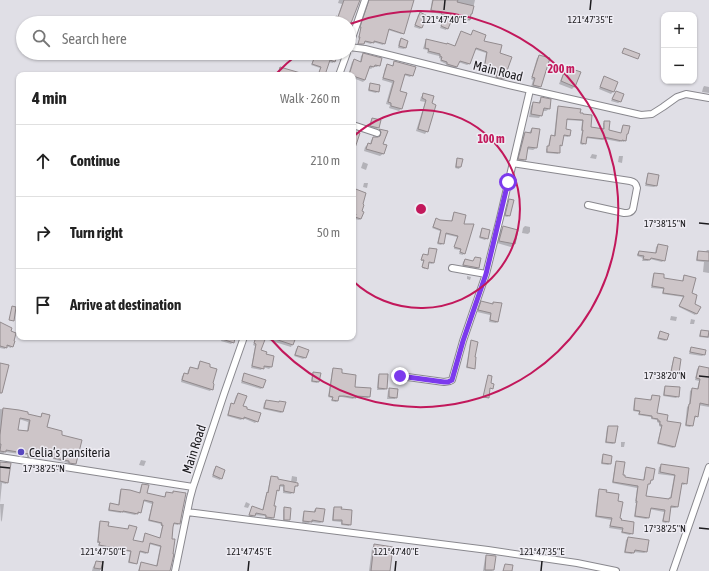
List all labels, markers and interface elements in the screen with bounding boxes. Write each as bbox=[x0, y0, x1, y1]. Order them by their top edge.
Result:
map controls bbox=[661, 12, 697, 84]
button: + bbox=[661, 12, 697, 48]
text: 121°47'40"E bbox=[422, 14, 467, 25]
text: 121°47'35"E bbox=[568, 14, 613, 25]
search box bbox=[16, 16, 356, 60]
icon: search bbox=[30, 27, 52, 49]
text: Search here bbox=[62, 30, 127, 47]
button: − bbox=[661, 48, 697, 84]
street label: Main Road bbox=[472, 58, 524, 84]
text: 200 m bbox=[547, 62, 575, 76]
text: 4 min bbox=[32, 88, 67, 108]
text: Walk · 260 m bbox=[280, 91, 340, 106]
text: 100 m bbox=[477, 132, 505, 146]
icon: ahead bbox=[32, 150, 54, 172]
text: Continue bbox=[70, 152, 120, 169]
text: 210 m bbox=[311, 153, 340, 168]
route start bbox=[499, 173, 517, 191]
centre of rings bbox=[414, 202, 428, 216]
text: 17°38'15"N bbox=[644, 218, 686, 229]
icon: right bbox=[32, 222, 54, 244]
text: Turn right bbox=[70, 224, 123, 241]
text: 50 m bbox=[317, 225, 340, 240]
icon: arrive bbox=[32, 294, 54, 316]
text: Arrive at destination bbox=[70, 296, 181, 313]
route end bbox=[391, 367, 409, 385]
text: 17°38'20"N bbox=[644, 370, 686, 381]
street label: Main Road bbox=[179, 423, 209, 475]
place label: Celia’s pansiteria bbox=[29, 445, 110, 460]
marker: Celia’s pansiteria bbox=[16, 447, 26, 457]
text: 17°38'25"N bbox=[23, 463, 65, 474]
text: 17°38'25"N bbox=[644, 523, 686, 534]
text: 121°47'50"E bbox=[81, 546, 126, 557]
text: 121°47'45"E bbox=[227, 546, 272, 557]
text: 121°47'40"E bbox=[374, 546, 419, 557]
text: 121°47'35"E bbox=[520, 546, 565, 557]

